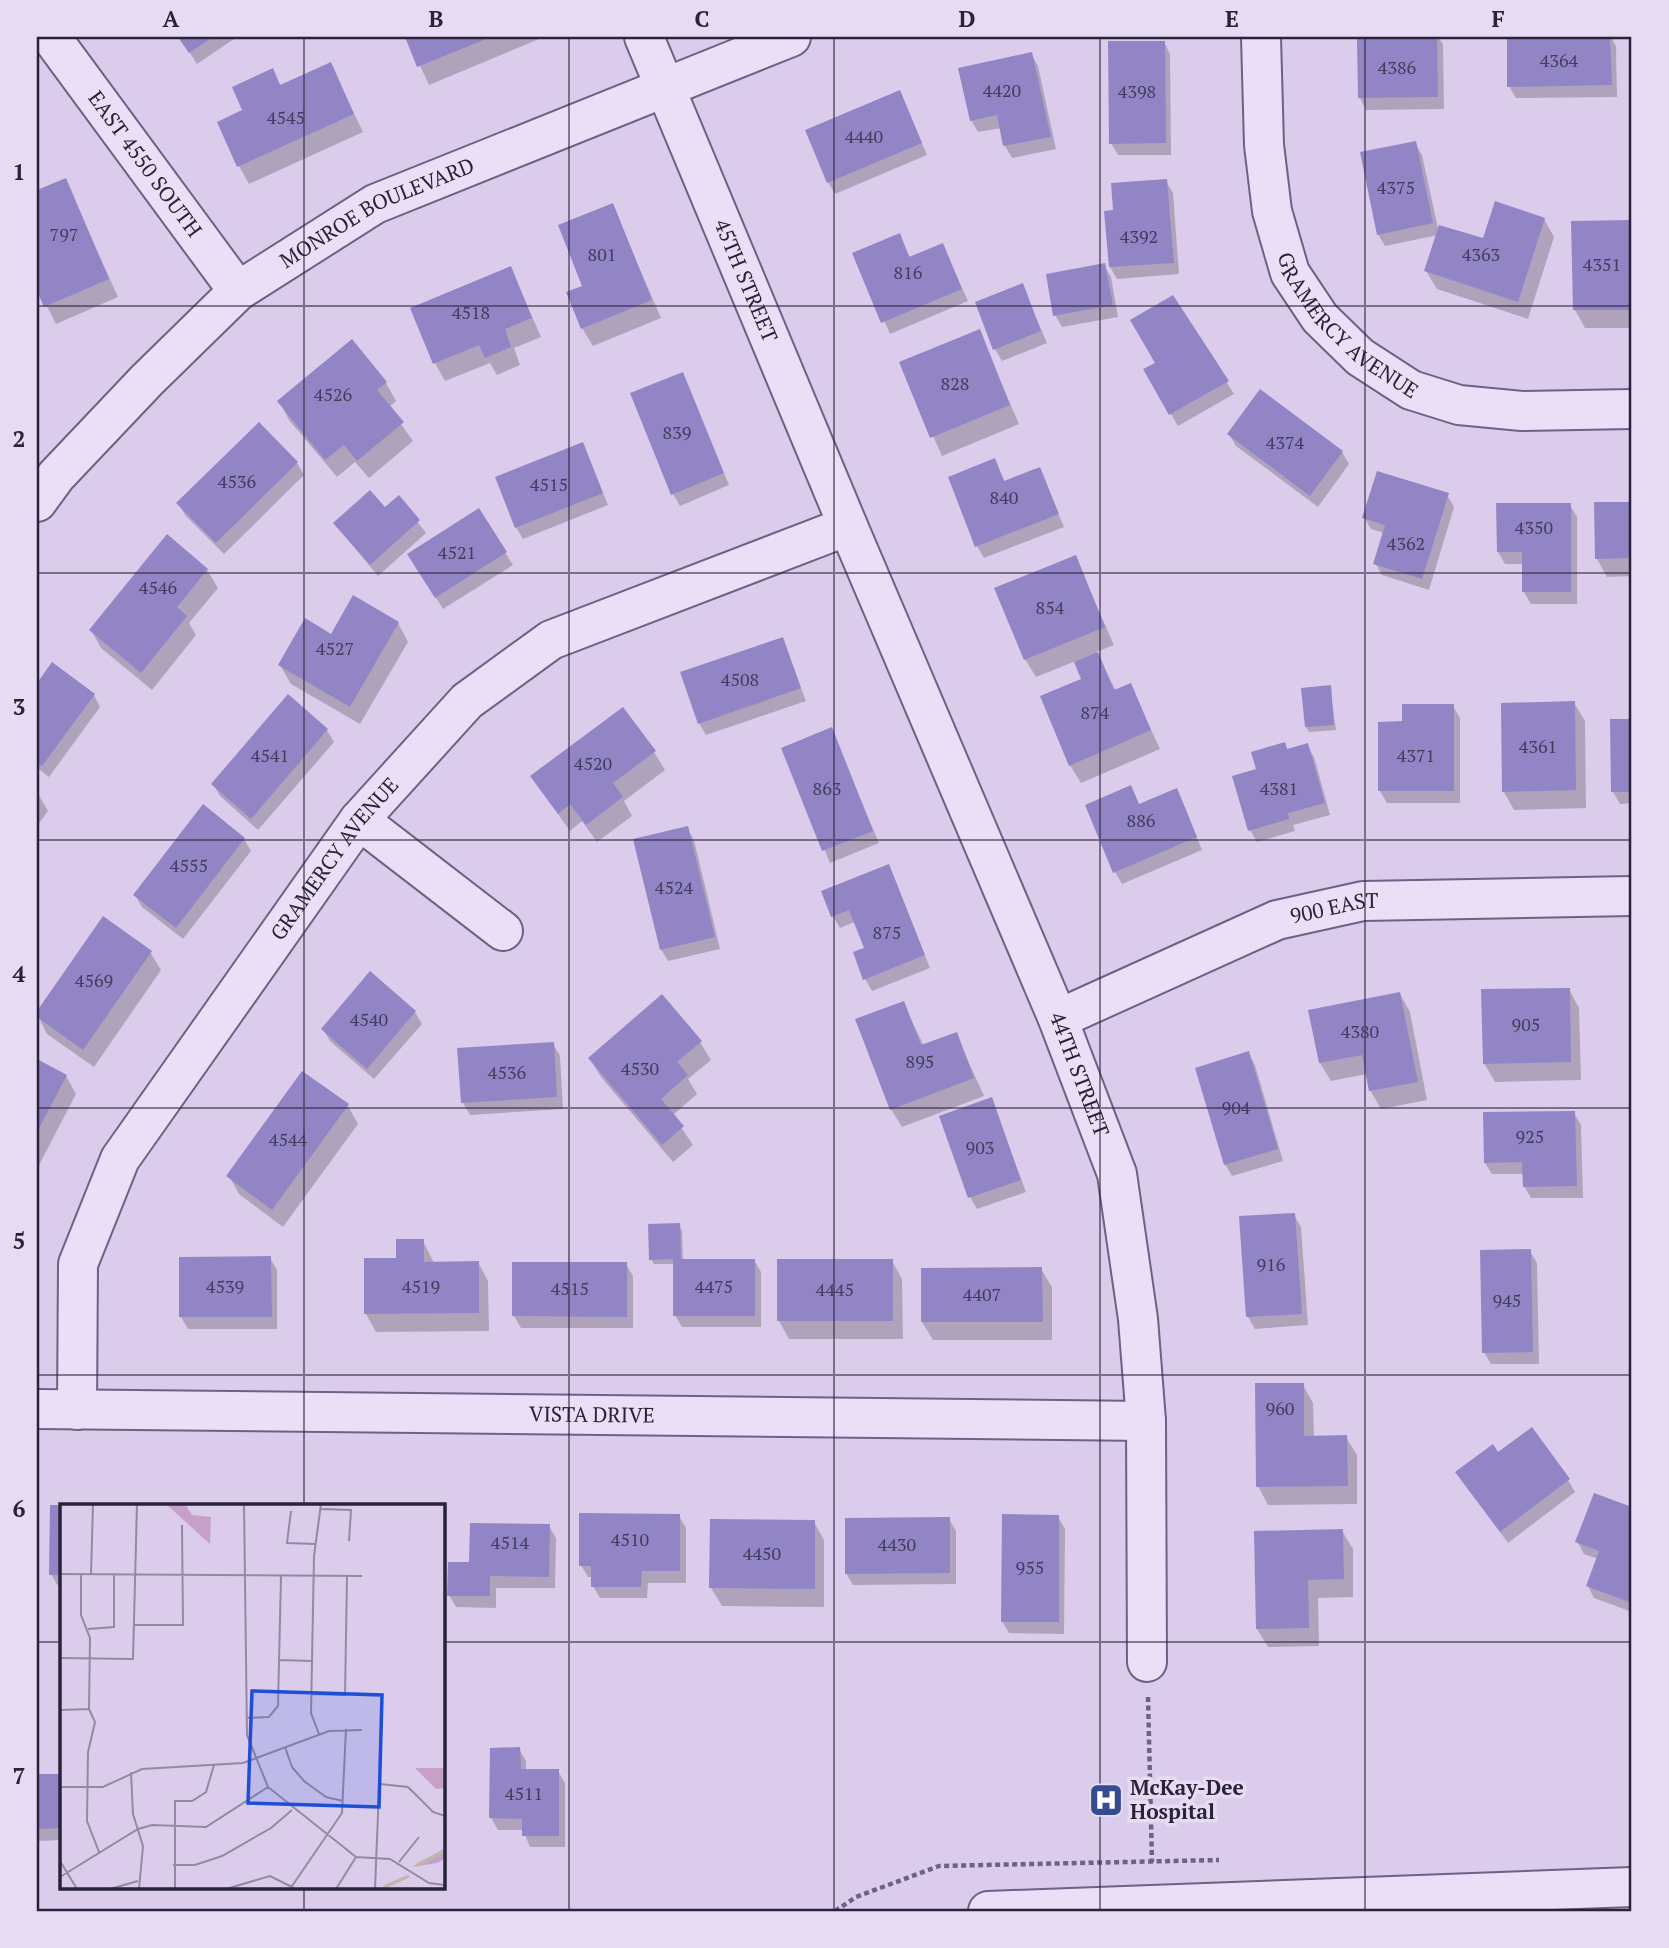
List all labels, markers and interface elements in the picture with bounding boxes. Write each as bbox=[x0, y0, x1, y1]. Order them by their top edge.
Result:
text: A bbox=[163, 3, 180, 34]
text: B bbox=[429, 3, 444, 34]
text: C bbox=[695, 3, 710, 34]
text: D bbox=[959, 3, 976, 34]
text: E bbox=[1225, 3, 1239, 34]
text: F bbox=[1491, 3, 1505, 34]
house number: 4364 bbox=[1540, 48, 1579, 72]
house number: 4386 bbox=[1378, 55, 1417, 79]
house number: 4420 bbox=[983, 78, 1021, 102]
house number: 4398 bbox=[1118, 79, 1156, 103]
street label: EAST 4550 SOUTH bbox=[82, 85, 209, 242]
house number: 4545 bbox=[267, 105, 305, 129]
house number: 4440 bbox=[845, 124, 883, 148]
street label: MONROE BOULEVARD bbox=[274, 151, 478, 274]
text: 1 bbox=[13, 156, 26, 187]
house number: 4375 bbox=[1377, 175, 1415, 199]
street label: 45TH STREET bbox=[708, 214, 785, 346]
house number: 797 bbox=[50, 222, 78, 246]
house number: 4392 bbox=[1120, 224, 1158, 248]
house number: 801 bbox=[588, 242, 616, 266]
house number: 4363 bbox=[1462, 242, 1500, 266]
street label: GRAMERCY AVENUE bbox=[1272, 249, 1424, 404]
house number: 4351 bbox=[1583, 252, 1621, 276]
house number: 816 bbox=[894, 260, 923, 284]
house number: 4518 bbox=[452, 300, 490, 324]
house number: 828 bbox=[941, 371, 969, 395]
house number: 4526 bbox=[314, 382, 353, 406]
house number: 839 bbox=[663, 420, 691, 444]
text: 2 bbox=[13, 423, 26, 454]
house number: 4374 bbox=[1266, 430, 1305, 454]
house number: 4536 bbox=[218, 469, 257, 493]
house number: 4515 bbox=[530, 472, 568, 496]
house number: 840 bbox=[990, 485, 1018, 509]
house number: 4350 bbox=[1515, 515, 1553, 539]
house number: 4362 bbox=[1387, 531, 1425, 555]
house number: 4521 bbox=[438, 540, 476, 564]
house number: 4546 bbox=[139, 575, 178, 599]
house number: 854 bbox=[1036, 595, 1065, 619]
house number: 4527 bbox=[316, 636, 354, 660]
house number: 4508 bbox=[721, 667, 759, 691]
text: 3 bbox=[13, 691, 26, 722]
house number: 874 bbox=[1081, 700, 1110, 724]
house number: 4361 bbox=[1519, 734, 1557, 758]
house number: 4541 bbox=[251, 743, 289, 767]
house number: 4371 bbox=[1397, 743, 1435, 767]
house number: 4520 bbox=[574, 751, 612, 775]
street label: GRAMERCY AVENUE bbox=[263, 771, 404, 946]
house number: 863 bbox=[813, 776, 841, 800]
house number: 4381 bbox=[1260, 776, 1298, 800]
house number: 886 bbox=[1127, 808, 1156, 832]
house number: 4555 bbox=[170, 853, 208, 877]
house number: 4524 bbox=[655, 875, 694, 899]
street label: 900 EAST bbox=[1287, 886, 1379, 930]
house number: 875 bbox=[873, 920, 901, 944]
text: 4 bbox=[13, 958, 26, 989]
house number: 4569 bbox=[75, 968, 113, 992]
house number: 4540 bbox=[350, 1007, 388, 1031]
street label: 44TH STREET bbox=[1044, 1007, 1116, 1140]
house number: 905 bbox=[1512, 1012, 1540, 1036]
house number: 4380 bbox=[1341, 1019, 1379, 1043]
house number: 895 bbox=[906, 1049, 934, 1073]
house number: 4530 bbox=[621, 1056, 659, 1080]
house number: 4536 bbox=[488, 1060, 527, 1084]
house number: 904 bbox=[1222, 1095, 1251, 1119]
house number: 925 bbox=[1516, 1124, 1544, 1148]
house number: 4544 bbox=[269, 1127, 308, 1151]
house number: 903 bbox=[966, 1135, 994, 1159]
text: 5 bbox=[13, 1225, 26, 1256]
house number: 916 bbox=[1257, 1252, 1286, 1276]
house number: 4539 bbox=[206, 1274, 244, 1298]
house number: 4519 bbox=[402, 1274, 440, 1298]
house number: 4475 bbox=[695, 1274, 733, 1298]
house number: 4515 bbox=[551, 1276, 589, 1300]
house number: 4445 bbox=[816, 1277, 854, 1301]
house number: 4407 bbox=[963, 1282, 1001, 1306]
house number: 945 bbox=[1493, 1288, 1521, 1312]
house number: 960 bbox=[1266, 1396, 1294, 1420]
street label: VISTA DRIVE bbox=[529, 1399, 655, 1429]
text: 6 bbox=[13, 1493, 26, 1524]
inset map bbox=[60, 1504, 444, 1888]
house number: 4510 bbox=[611, 1527, 649, 1551]
house number: 4514 bbox=[491, 1530, 530, 1554]
house number: 4430 bbox=[878, 1532, 916, 1556]
house number: 4450 bbox=[743, 1541, 781, 1565]
house number: 955 bbox=[1016, 1555, 1044, 1579]
text: 7 bbox=[13, 1760, 26, 1791]
place label: McKay-Dee Hospital bbox=[1130, 1773, 1244, 1825]
house number: 4511 bbox=[505, 1781, 543, 1805]
hospital icon: McKay-Dee Hospital bbox=[1087, 1781, 1125, 1819]

